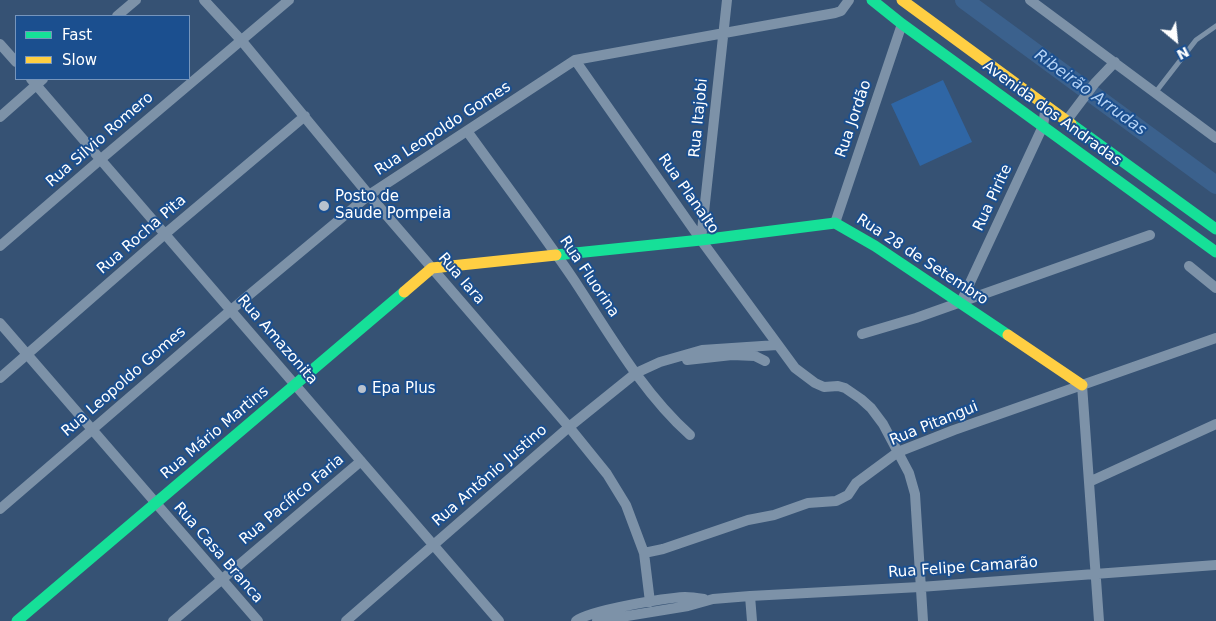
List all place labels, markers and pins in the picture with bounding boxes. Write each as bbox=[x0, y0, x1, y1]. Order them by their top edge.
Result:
place label: Posto de Saude Pompeia bbox=[335, 188, 451, 223]
marker: Posto de Saude Pompeia bbox=[317, 199, 331, 213]
place label: Epa Plus bbox=[372, 380, 435, 398]
marker: Epa Plus bbox=[356, 383, 368, 395]

